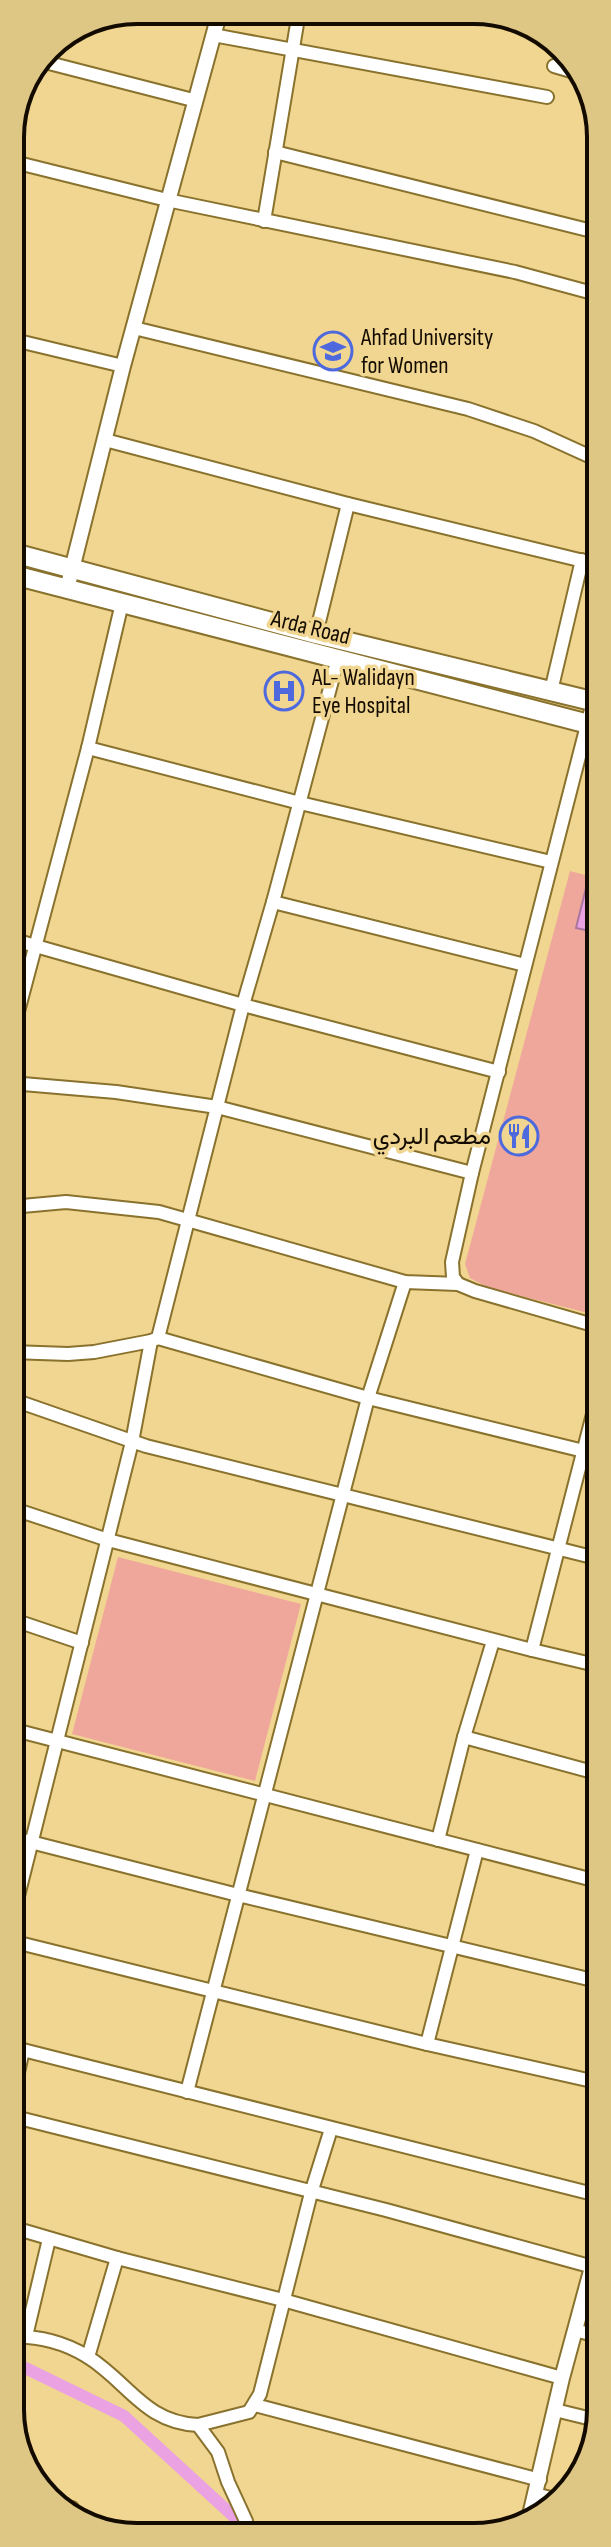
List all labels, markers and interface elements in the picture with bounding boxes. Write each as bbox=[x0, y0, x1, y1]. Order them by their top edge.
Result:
place label: Ahfad University for Women bbox=[360, 323, 493, 380]
school or university icon: Ahfad University for Women bbox=[312, 330, 354, 372]
street label: Arda Road bbox=[267, 603, 353, 651]
place label: AL- Walidayn Eye Hospital bbox=[311, 663, 415, 720]
hospital icon: AL- Walidayn Eye Hospital bbox=[263, 670, 305, 712]
restaurant icon: مطعم البردي bbox=[498, 1115, 540, 1157]
place label: مطعم البردي bbox=[373, 1122, 491, 1155]

